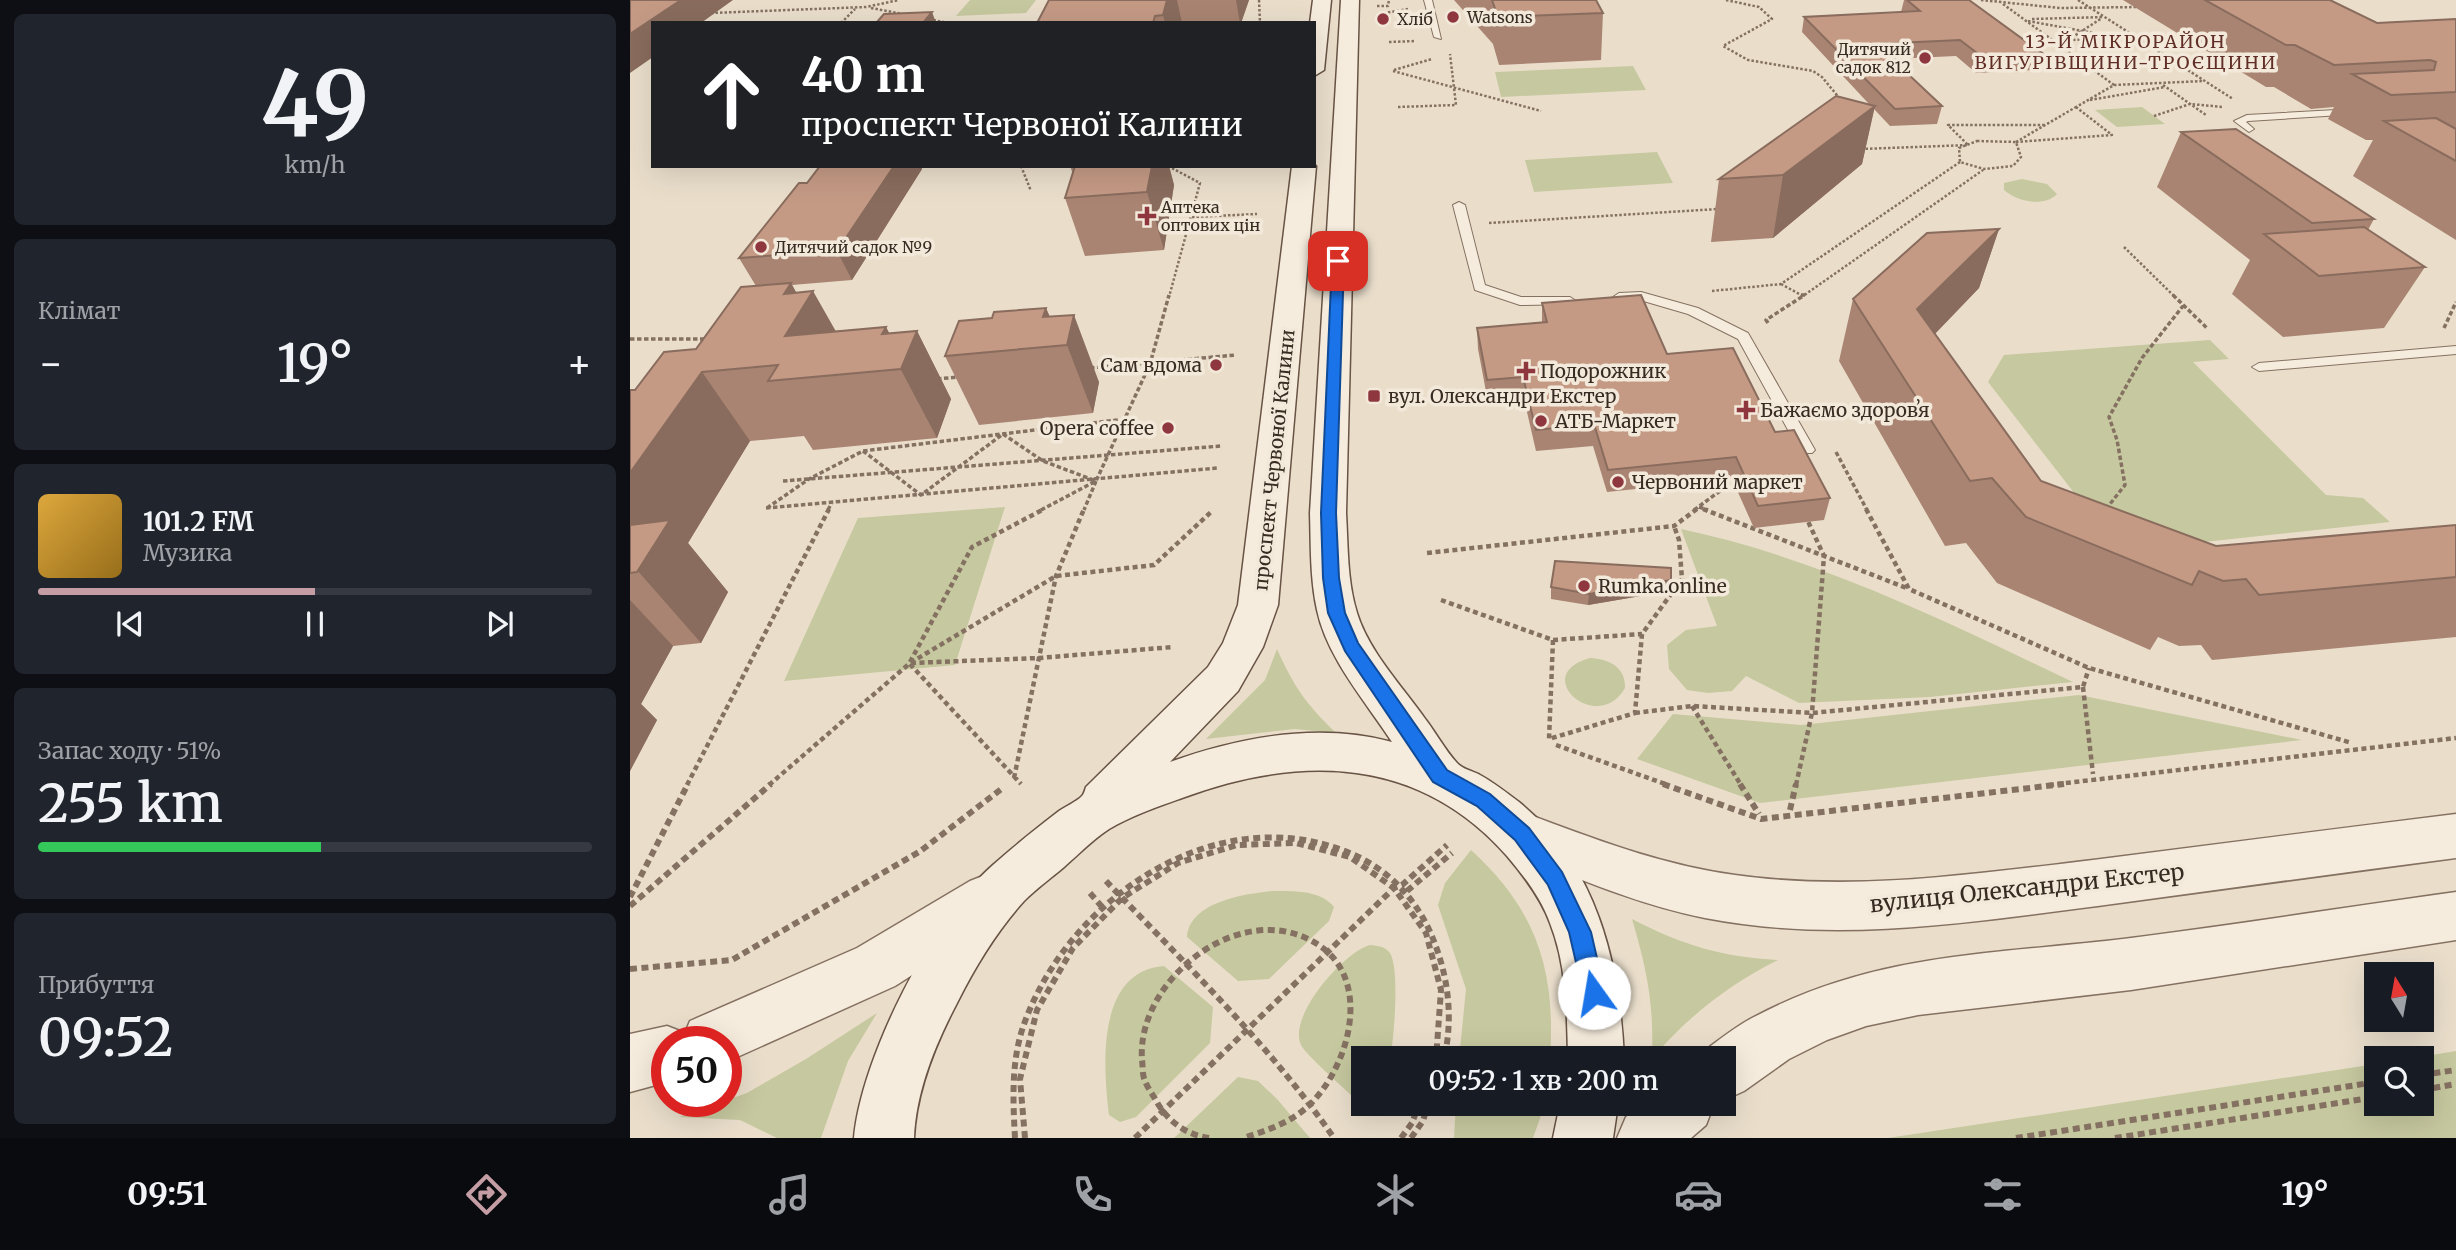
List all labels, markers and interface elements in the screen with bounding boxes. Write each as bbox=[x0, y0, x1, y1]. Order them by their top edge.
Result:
place label: Watsons bbox=[1466, 7, 1533, 27]
place label: Хліб bbox=[1397, 9, 1433, 29]
marker: Watsons bbox=[1445, 9, 1461, 25]
marker: Хліб bbox=[1375, 11, 1391, 27]
district label: 13-Й МІКРОРАЙОН ВИГУРІВЩИНИ-ТРОЄЩИНИ bbox=[1975, 30, 2277, 74]
place label: Дитячий садок 812 bbox=[1836, 39, 1911, 77]
text: 40 m bbox=[801, 44, 925, 105]
text: 49 bbox=[261, 47, 369, 162]
icon: ahead bbox=[686, 49, 777, 140]
marker: Дитячий садок 812 bbox=[1917, 50, 1933, 66]
text: проспект Червоної Калини bbox=[801, 105, 1243, 145]
text: km/h bbox=[285, 150, 345, 179]
place label: Аптека оптових цін bbox=[1160, 197, 1260, 235]
marker: Аптека оптових цін bbox=[1139, 208, 1155, 224]
pin bbox=[1308, 231, 1368, 291]
place label: Дитячий садок №9 bbox=[775, 237, 932, 257]
marker: Дитячий садок №9 bbox=[753, 239, 769, 255]
icon: arrive bbox=[1319, 242, 1357, 280]
text: Клімат bbox=[38, 296, 120, 325]
street label: проспект Червоної Калини bbox=[1248, 328, 1300, 592]
text: 19° bbox=[277, 331, 353, 396]
text: − bbox=[38, 340, 63, 387]
text: + bbox=[567, 340, 592, 387]
place label: Сам вдома bbox=[1101, 353, 1202, 377]
marker: Сам вдома bbox=[1208, 357, 1224, 373]
place label: Подорожник bbox=[1540, 359, 1666, 383]
marker: Подорожник bbox=[1518, 363, 1534, 379]
place label: вул. Олександри Екстер bbox=[1388, 384, 1616, 408]
marker: вул. Олександри Екстер bbox=[1366, 388, 1382, 404]
place label: Бажаємо здоровʼя bbox=[1760, 398, 1930, 422]
marker: Бажаємо здоровʼя bbox=[1738, 402, 1754, 418]
place label: АТБ-Маркет bbox=[1554, 409, 1676, 433]
marker: АТБ-Маркет bbox=[1533, 413, 1549, 429]
place label: Opera coffee bbox=[1040, 416, 1154, 440]
marker: Opera coffee bbox=[1160, 420, 1176, 436]
place label: Червоний маркет bbox=[1632, 470, 1803, 494]
marker: Червоний маркет bbox=[1610, 474, 1626, 490]
text: 101.2 FM bbox=[143, 505, 254, 538]
text: Музика bbox=[143, 538, 232, 567]
place label: Rumka.online bbox=[1598, 574, 1727, 598]
marker: Rumka.online bbox=[1576, 578, 1592, 594]
icon: previous bbox=[111, 605, 149, 643]
icon: pause bbox=[296, 605, 334, 643]
icon: next bbox=[481, 605, 519, 643]
text: Запас ходу · 51% bbox=[38, 736, 221, 765]
text: 255 km bbox=[38, 771, 223, 836]
street label: вулиця Олександри Екстер bbox=[1868, 857, 2186, 918]
position arrow bbox=[1557, 956, 1631, 1030]
north arrow bbox=[2364, 962, 2434, 1032]
map controls bbox=[2364, 962, 2434, 1116]
text: Прибуття bbox=[38, 970, 155, 999]
text: 09:52 bbox=[38, 1005, 174, 1070]
speed limit sign: 50 bbox=[651, 1026, 742, 1117]
button: search bbox=[2364, 1046, 2434, 1116]
text: 09:52 · 1 хв · 200 m bbox=[1429, 1064, 1658, 1097]
icon: directions bbox=[462, 1170, 511, 1219]
icon: music bbox=[765, 1170, 814, 1219]
icon: phone bbox=[1068, 1170, 1117, 1219]
icon: climate bbox=[1371, 1170, 1420, 1219]
icon: car bbox=[1674, 1170, 1723, 1219]
icon: filters bbox=[1978, 1170, 2027, 1219]
text: 09:51 bbox=[127, 1174, 207, 1214]
text: 19° bbox=[2281, 1174, 2329, 1214]

